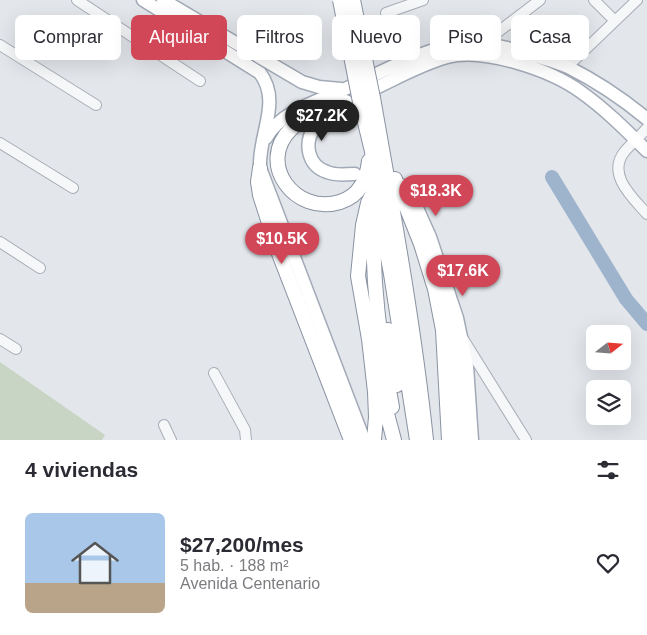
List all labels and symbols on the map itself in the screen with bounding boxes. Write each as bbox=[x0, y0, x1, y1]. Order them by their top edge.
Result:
pin: $27.2K bbox=[281, 100, 363, 142]
pin: $18.3K bbox=[395, 174, 477, 217]
pin: $10.5K bbox=[241, 222, 323, 265]
pin: $17.6K bbox=[422, 254, 504, 297]
north arrow bbox=[586, 325, 631, 370]

